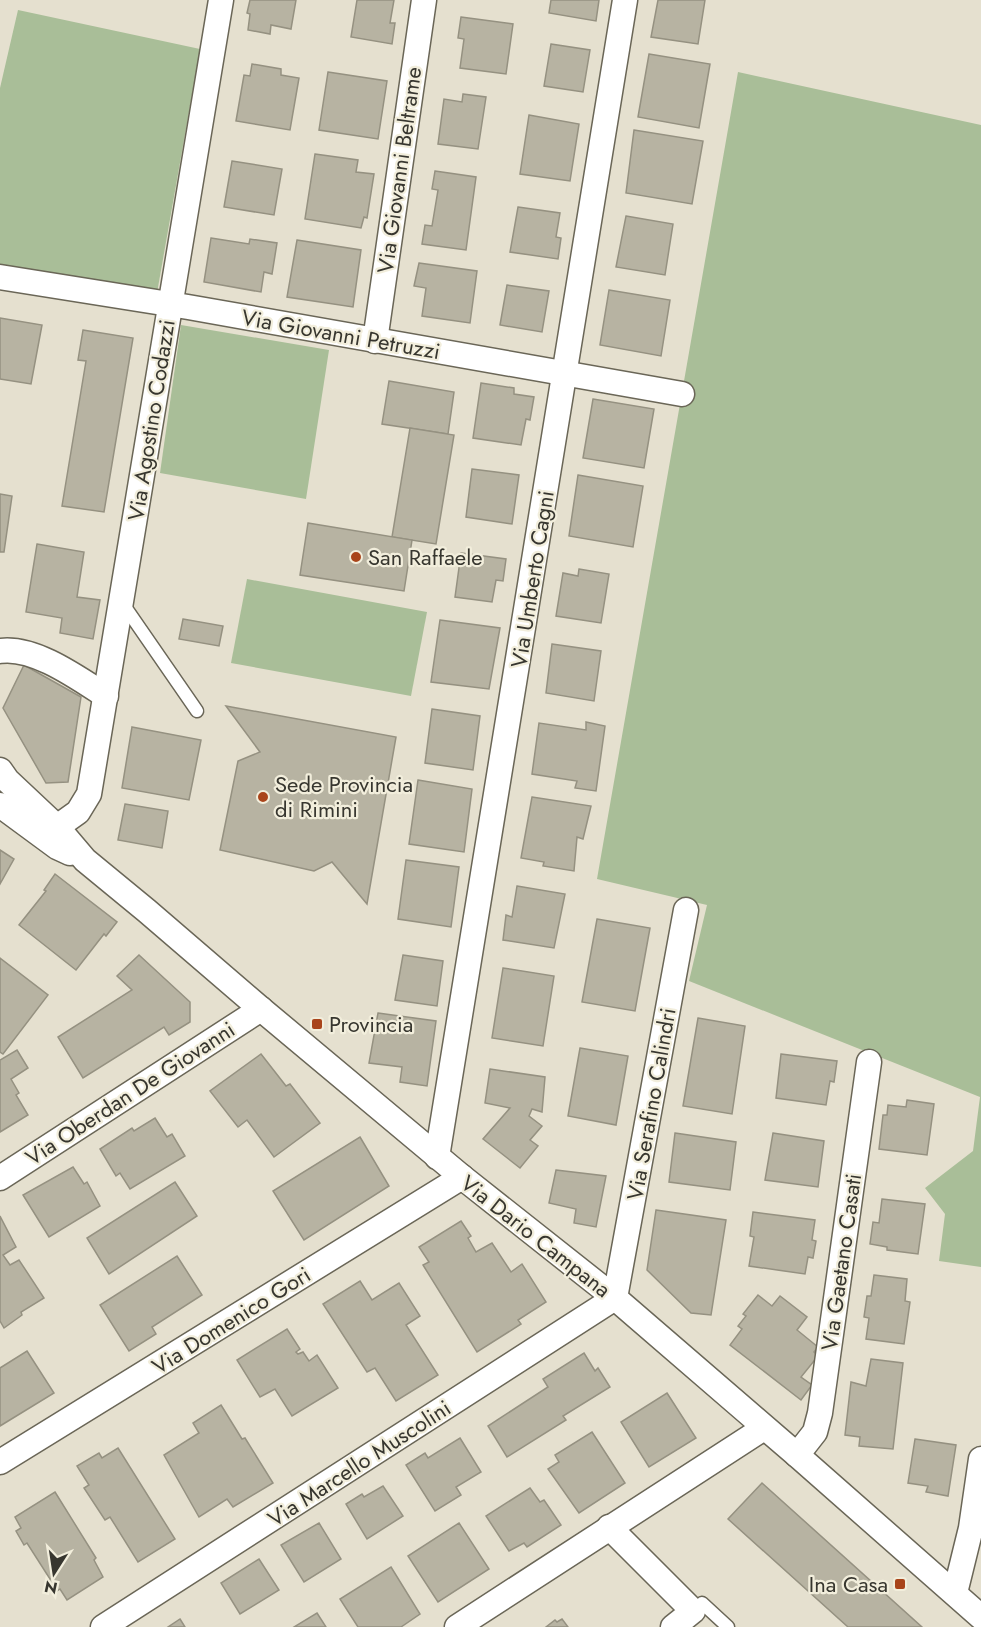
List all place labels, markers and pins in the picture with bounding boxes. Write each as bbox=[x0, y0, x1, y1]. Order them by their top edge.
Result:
place label: San Raffaele bbox=[368, 541, 483, 573]
marker: San Raffaele bbox=[349, 550, 363, 564]
place label: Sede Provincia di Rimini bbox=[275, 768, 413, 825]
marker: Sede Provincia di Rimini bbox=[256, 790, 270, 804]
place label: Provincia bbox=[329, 1008, 413, 1040]
marker: Provincia bbox=[310, 1017, 324, 1031]
place label: Ina Casa bbox=[809, 1568, 888, 1600]
marker: Ina Casa bbox=[893, 1577, 907, 1591]

